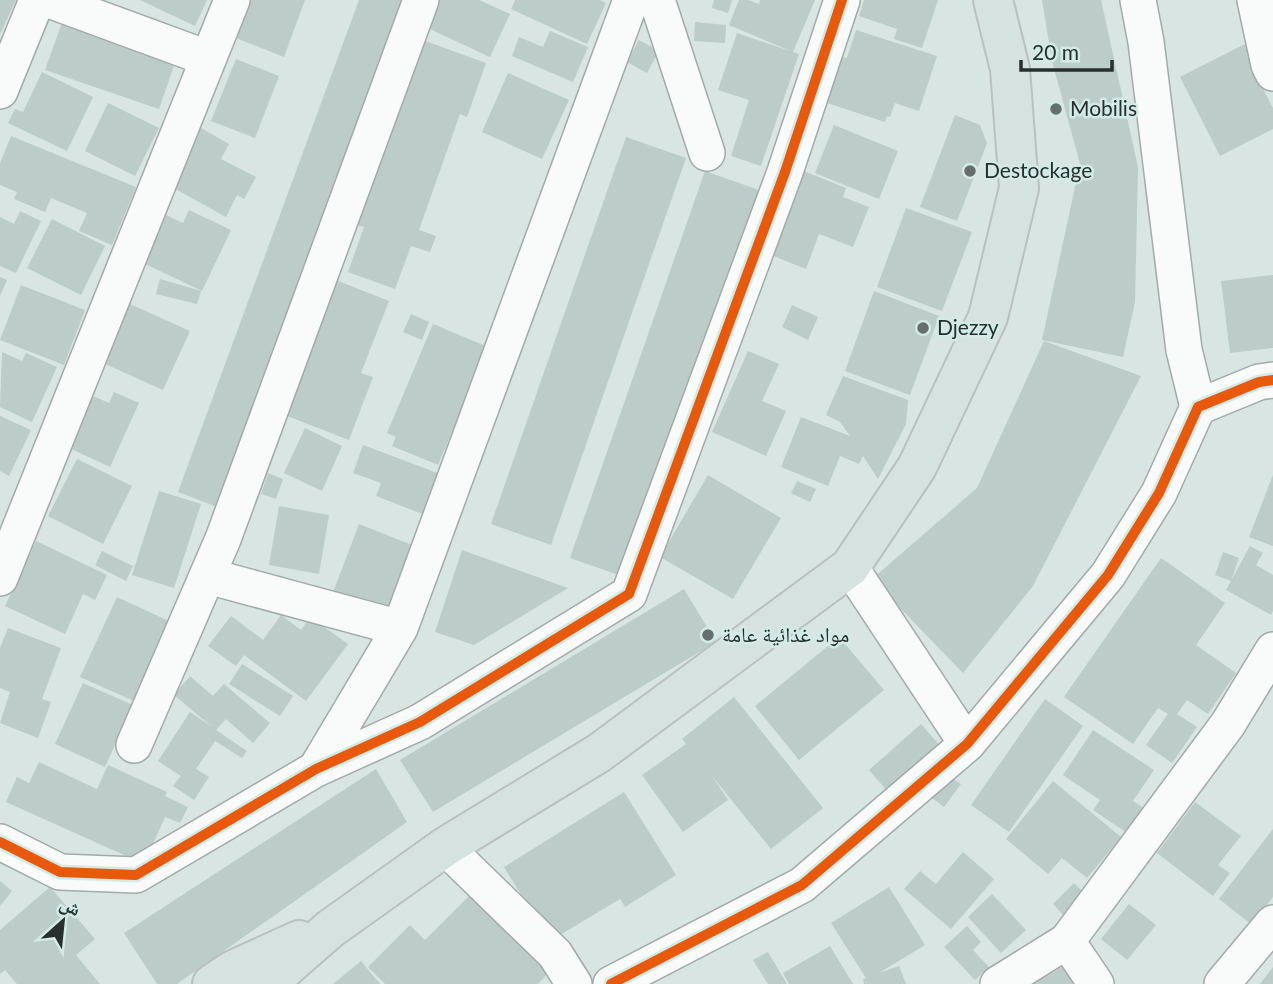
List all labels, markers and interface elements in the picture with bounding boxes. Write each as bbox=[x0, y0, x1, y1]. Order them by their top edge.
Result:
scale bar bbox=[1021, 28, 1112, 72]
text: 20 m bbox=[1032, 39, 1079, 64]
place label: Mobilis bbox=[1070, 95, 1137, 120]
marker: Mobilis bbox=[1048, 101, 1064, 117]
place label: Destockage bbox=[984, 157, 1092, 182]
marker: Destockage bbox=[962, 163, 978, 179]
place label: Djezzy bbox=[937, 314, 999, 339]
marker: Djezzy bbox=[915, 320, 931, 336]
place label: مواد غذائية عامة bbox=[722, 621, 849, 646]
marker: مواد غذائية عامة bbox=[700, 627, 716, 643]
north arrow bbox=[28, 886, 98, 956]
text: ش bbox=[56, 891, 85, 921]

